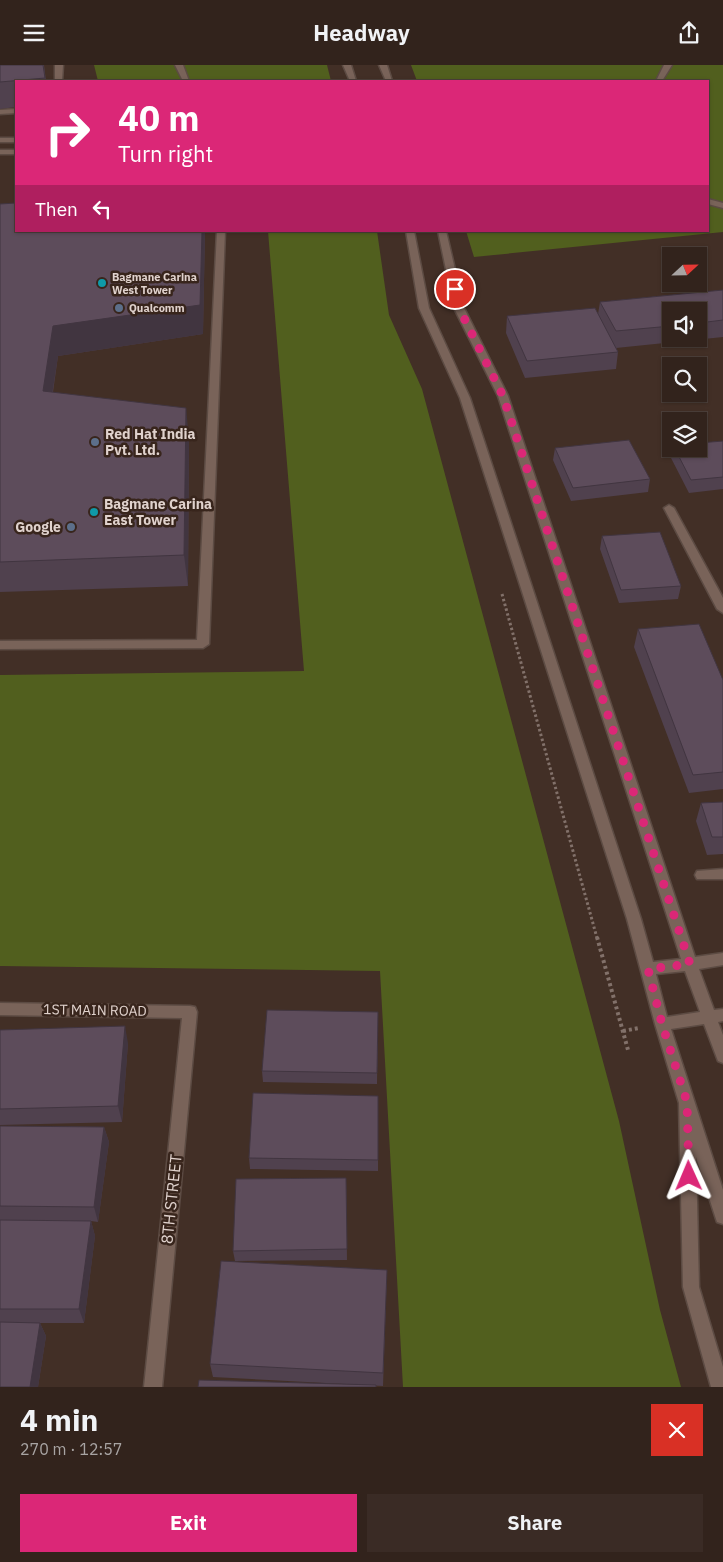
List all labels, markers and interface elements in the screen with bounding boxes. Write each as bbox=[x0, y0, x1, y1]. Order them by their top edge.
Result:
text: Headway bbox=[313, 18, 410, 47]
icon: menu bbox=[20, 19, 48, 47]
icon: share bbox=[675, 19, 703, 47]
text: 40 m bbox=[118, 95, 200, 141]
icon: right bbox=[35, 100, 100, 165]
text: Turn right bbox=[118, 139, 213, 168]
icon: left bbox=[88, 195, 116, 223]
text: Then bbox=[35, 197, 78, 221]
north arrow bbox=[662, 247, 708, 293]
map controls bbox=[662, 247, 707, 457]
pin bbox=[434, 268, 476, 310]
place label: Bagmane Carina West Tower bbox=[112, 270, 197, 297]
icon: arrive bbox=[441, 275, 469, 303]
marker: Bagmane Carina West Tower bbox=[96, 277, 108, 289]
place label: Qualcomm bbox=[129, 301, 185, 315]
marker: Qualcomm bbox=[113, 302, 125, 314]
button: sound bbox=[662, 302, 707, 347]
button: search bbox=[662, 357, 707, 402]
button: layers bbox=[662, 412, 707, 457]
place label: Red Hat India Pvt. Ltd. bbox=[105, 425, 196, 459]
marker: Red Hat India Pvt. Ltd. bbox=[89, 436, 101, 448]
place label: Bagmane Carina East Tower bbox=[104, 495, 212, 529]
marker: Bagmane Carina East Tower bbox=[88, 506, 100, 518]
place label: Google bbox=[15, 518, 61, 536]
marker: Google bbox=[65, 521, 77, 533]
street label: 1ST MAIN ROAD bbox=[43, 1000, 147, 1020]
position arrow bbox=[662, 1149, 714, 1201]
street label: 8TH STREET bbox=[156, 1153, 186, 1245]
text: 4 min bbox=[20, 1400, 98, 1439]
button: close bbox=[651, 1404, 703, 1456]
text: 270 m · 12:57 bbox=[20, 1439, 122, 1459]
button: Exit bbox=[20, 1494, 357, 1552]
button: Share bbox=[367, 1494, 703, 1552]

